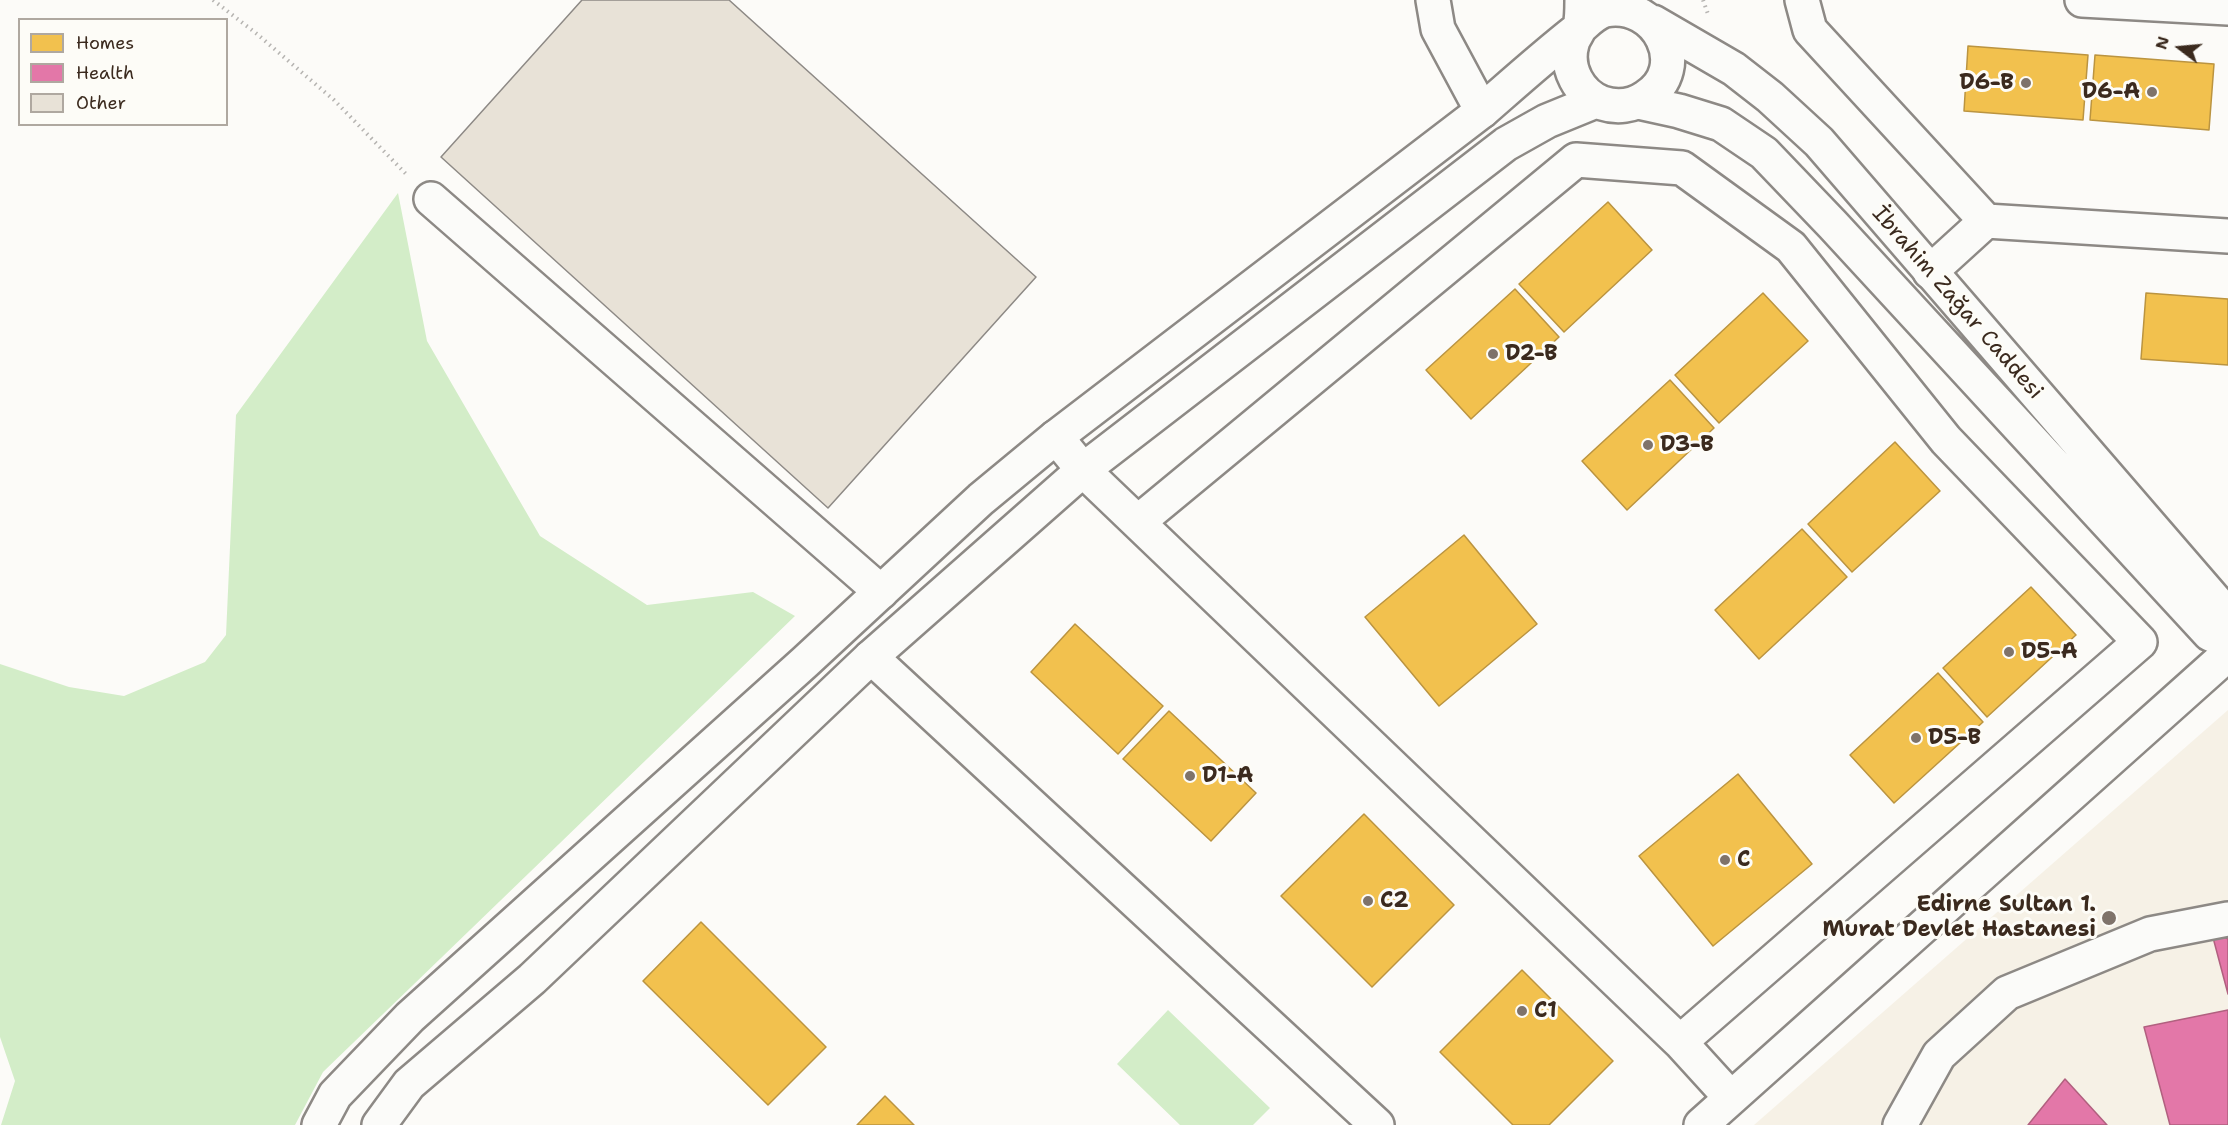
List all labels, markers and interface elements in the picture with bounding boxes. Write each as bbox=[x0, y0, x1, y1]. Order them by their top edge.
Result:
legend bbox=[18, 18, 228, 126]
north arrow bbox=[2150, 18, 2210, 78]
text: Homes bbox=[76, 31, 134, 55]
text: N bbox=[2150, 34, 2174, 52]
text: Health bbox=[76, 61, 134, 85]
place label: D6-B bbox=[1959, 70, 2014, 96]
marker: D6-B bbox=[2019, 76, 2033, 90]
place label: D6-A bbox=[2082, 79, 2140, 105]
marker: D6-A bbox=[2145, 85, 2159, 99]
text: Other bbox=[76, 91, 126, 115]
street label: İbrahim Zağar Caddesi bbox=[1866, 201, 2048, 405]
place label: D2-B bbox=[1505, 341, 1558, 367]
marker: D2-B bbox=[1486, 347, 1500, 361]
place label: D3-B bbox=[1660, 432, 1714, 458]
marker: D3-B bbox=[1641, 438, 1655, 452]
place label: D5-A bbox=[2021, 639, 2078, 665]
marker: D5-A bbox=[2002, 645, 2016, 659]
place label: D5-B bbox=[1928, 725, 1981, 751]
marker: D5-B bbox=[1909, 731, 1923, 745]
place label: D1-A bbox=[1202, 763, 1253, 789]
marker: D1-A bbox=[1183, 769, 1197, 783]
place label: C bbox=[1737, 847, 1751, 873]
marker: C bbox=[1718, 853, 1732, 867]
place label: C2 bbox=[1380, 888, 1409, 914]
place label: Edirne Sultan 1. Murat Devlet Hastanesi bbox=[1822, 892, 2096, 944]
marker: C2 bbox=[1361, 894, 1375, 908]
marker: Edirne Sultan 1. Murat Devlet Hastanesi bbox=[2100, 909, 2118, 927]
place label: C1 bbox=[1534, 998, 1557, 1024]
marker: C1 bbox=[1515, 1004, 1529, 1018]

